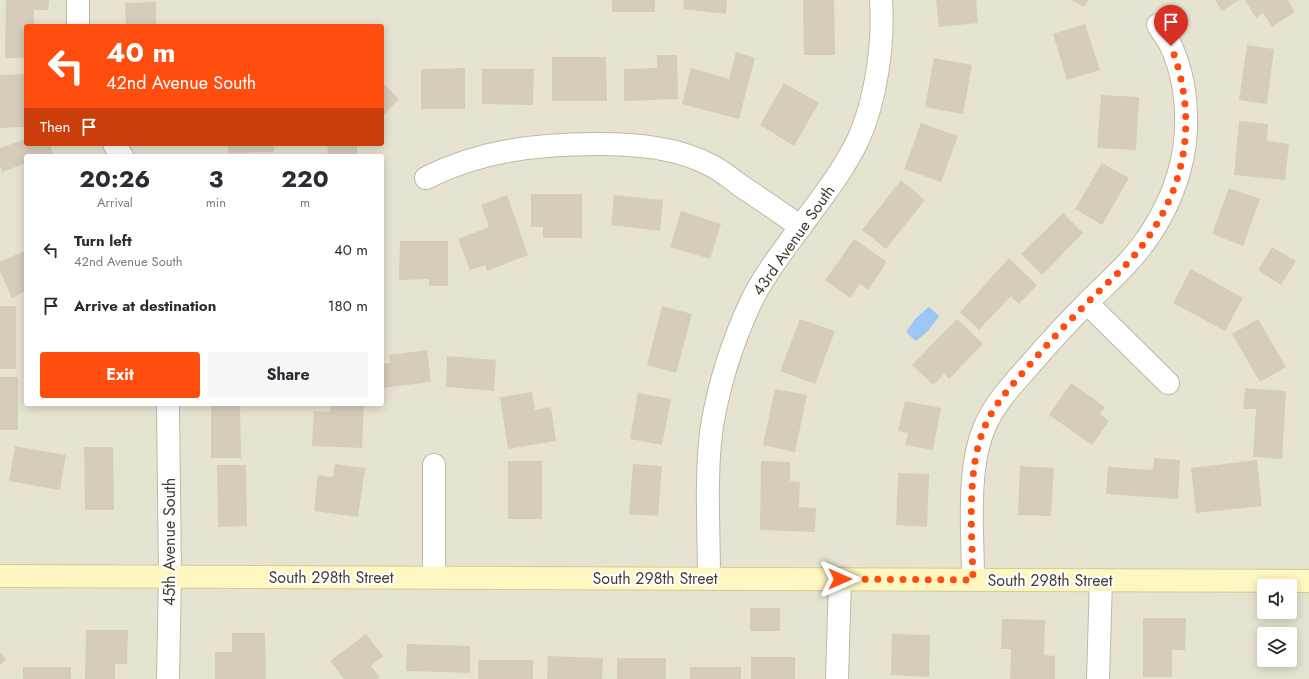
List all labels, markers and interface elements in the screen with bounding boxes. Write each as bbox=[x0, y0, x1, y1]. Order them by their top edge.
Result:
pin bbox=[1154, 5, 1188, 46]
icon: arrive bbox=[1160, 11, 1182, 33]
text: 40 m bbox=[106, 32, 175, 73]
icon: left bbox=[40, 40, 92, 92]
text: 42nd Avenue South bbox=[106, 70, 256, 96]
text: Then bbox=[40, 116, 70, 138]
icon: arrive bbox=[78, 116, 100, 138]
text: 20:26 bbox=[79, 161, 150, 196]
text: 3 bbox=[208, 161, 223, 196]
text: 220 bbox=[281, 161, 329, 196]
street label: 43rd Avenue South bbox=[747, 180, 840, 300]
text: Arrival bbox=[97, 193, 133, 212]
text: min bbox=[206, 193, 226, 212]
text: m bbox=[300, 193, 310, 212]
text: Turn left bbox=[74, 230, 132, 252]
icon: left bbox=[40, 239, 62, 261]
text: 40 m bbox=[334, 239, 368, 261]
text: 42nd Avenue South bbox=[74, 252, 183, 271]
icon: arrive bbox=[40, 295, 62, 317]
text: Arrive at destination bbox=[74, 295, 216, 317]
text: 180 m bbox=[328, 295, 368, 317]
button: Exit bbox=[40, 352, 200, 398]
button: Share bbox=[208, 352, 368, 398]
street label: 45th Avenue South bbox=[158, 478, 181, 606]
position arrow bbox=[819, 558, 861, 600]
street label: South 298th Street bbox=[268, 566, 394, 589]
street label: South 298th Street bbox=[592, 567, 718, 590]
street label: South 298th Street bbox=[987, 569, 1113, 592]
map controls bbox=[1257, 579, 1297, 667]
button: sound bbox=[1257, 579, 1297, 619]
button: layers bbox=[1257, 627, 1297, 667]

